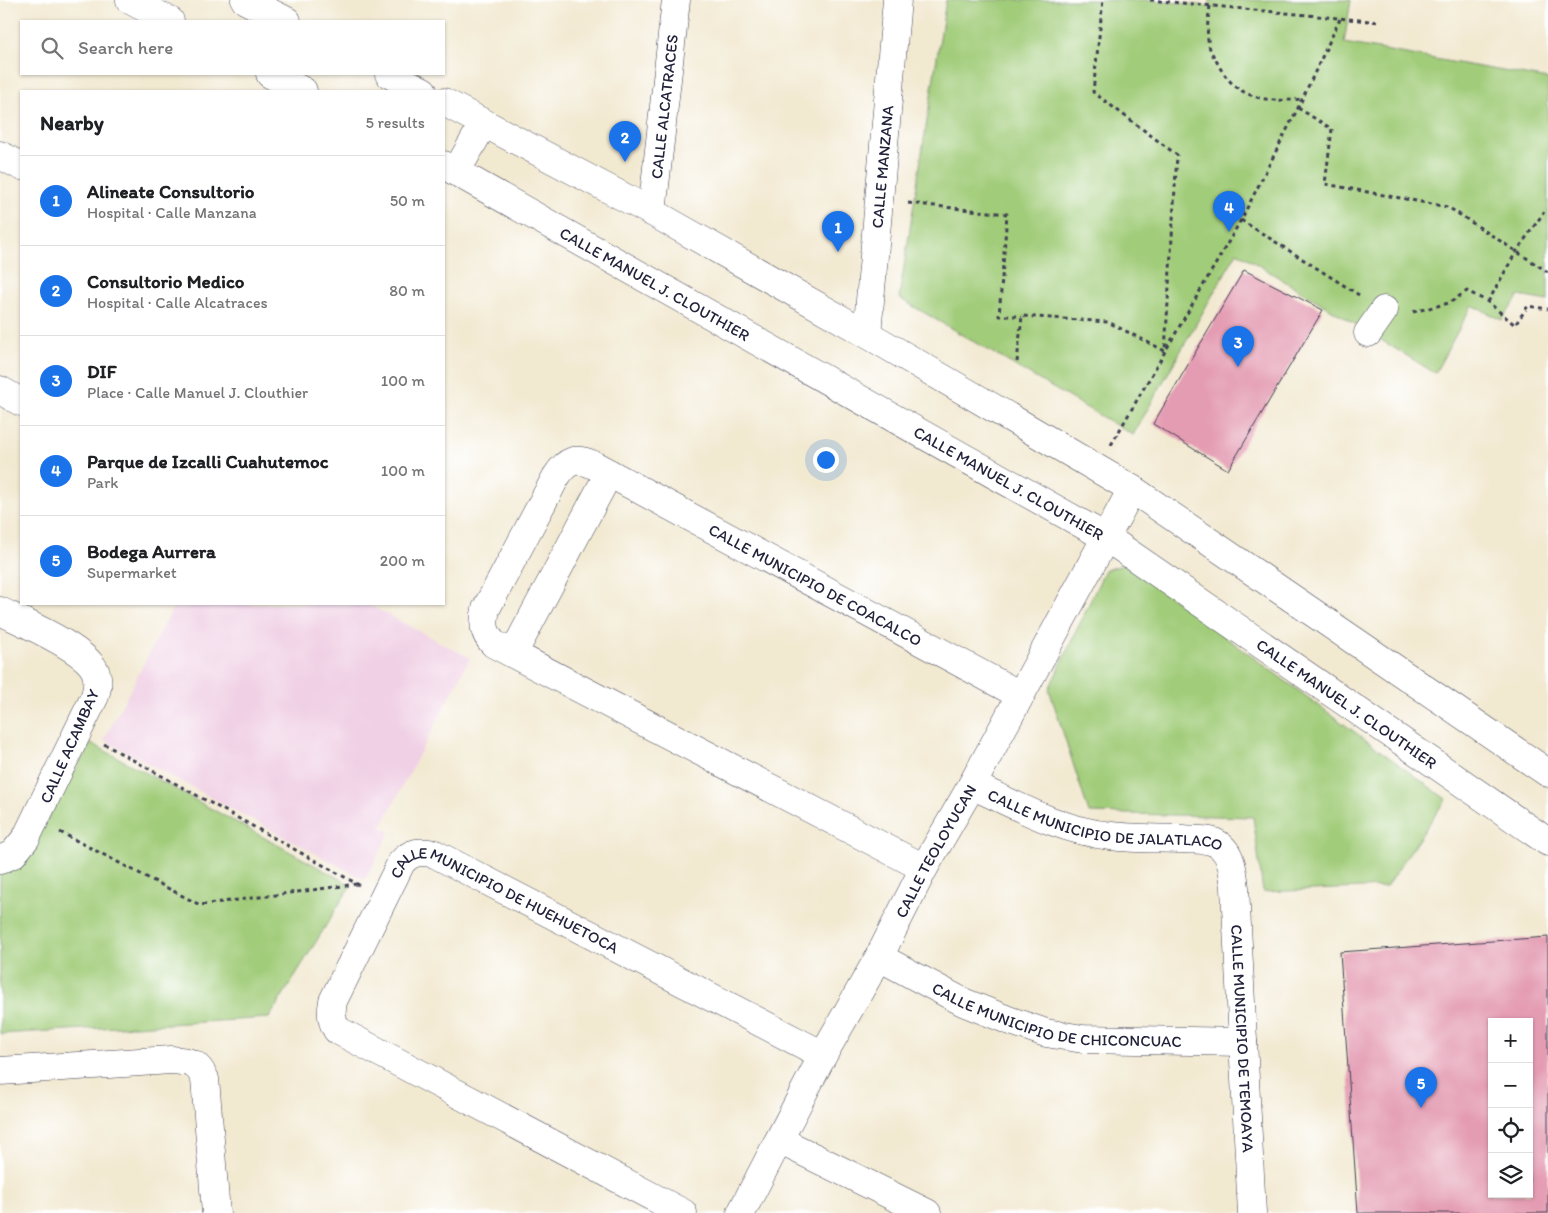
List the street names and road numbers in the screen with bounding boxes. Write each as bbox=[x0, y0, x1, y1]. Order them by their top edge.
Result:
street label: CALLE ALCATRACES bbox=[647, 33, 682, 180]
street label: CALLE MANZANA bbox=[868, 104, 898, 229]
street label: CALLE MANUEL J. CLOUTHIER bbox=[556, 223, 753, 345]
street label: CALLE MANUEL J. CLOUTHIER bbox=[910, 422, 1107, 544]
street label: CALLE MUNICIPIO DE COACALCO bbox=[705, 520, 925, 650]
street label: CALLE MANUEL J. CLOUTHIER bbox=[1253, 635, 1441, 773]
street label: CALLE ACAMBAY bbox=[36, 686, 103, 806]
street label: CALLE TEOLOYUCAN bbox=[891, 781, 980, 921]
street label: CALLE MUNICIPIO DE JALATLACO bbox=[985, 785, 1227, 855]
street label: CALLE MUNICIPIO DE HUEHUETOCA bbox=[386, 843, 622, 958]
street label: CALLE MUNICIPIO DE TEMOAYA bbox=[1227, 924, 1258, 1153]
street label: CALLE MUNICIPIO DE CHICONCUAC bbox=[929, 978, 1182, 1051]

